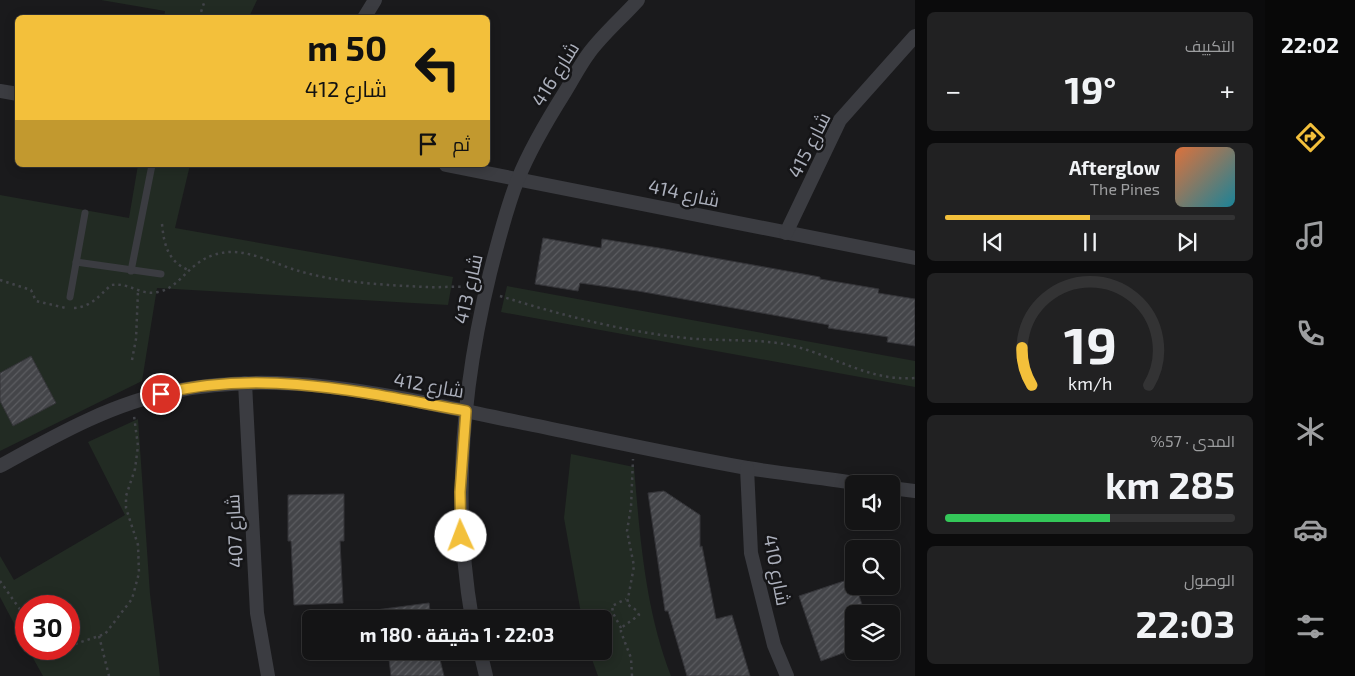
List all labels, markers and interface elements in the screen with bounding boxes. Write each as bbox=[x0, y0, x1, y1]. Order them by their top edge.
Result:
text: 50 m bbox=[307, 26, 387, 68]
text: 22:02 bbox=[1281, 31, 1339, 57]
icon: left bbox=[405, 35, 470, 100]
text: التكييف bbox=[1185, 36, 1235, 55]
street label: شارع 416 bbox=[526, 37, 586, 112]
text: 19° bbox=[1065, 66, 1116, 112]
text: − bbox=[945, 73, 961, 107]
text: + bbox=[1220, 73, 1235, 107]
text: شارع 412 bbox=[305, 75, 387, 101]
street label: شارع 415 bbox=[782, 108, 837, 183]
icon: directions bbox=[1293, 120, 1328, 155]
icon: arrive bbox=[414, 130, 442, 158]
text: ثم bbox=[452, 132, 470, 155]
text: Afterglow bbox=[1069, 156, 1160, 179]
street label: شارع 414 bbox=[646, 174, 722, 214]
text: The Pines bbox=[1090, 179, 1160, 198]
icon: music bbox=[1293, 218, 1328, 253]
icon: previous bbox=[979, 228, 1007, 256]
icon: pause bbox=[1076, 228, 1104, 256]
icon: next bbox=[1173, 228, 1201, 256]
street label: شارع 413 bbox=[448, 252, 490, 327]
text: 19 bbox=[1063, 312, 1117, 374]
icon: phone bbox=[1293, 316, 1328, 351]
street label: شارع 412 bbox=[392, 367, 466, 405]
text: km/h bbox=[1068, 372, 1112, 394]
pin bbox=[140, 373, 182, 415]
icon: arrive bbox=[147, 380, 175, 408]
icon: climate bbox=[1293, 414, 1328, 449]
text: المدى · 57% bbox=[1151, 431, 1235, 450]
text: 285 km bbox=[1105, 461, 1235, 507]
map controls bbox=[845, 475, 900, 660]
button: sound bbox=[845, 475, 900, 530]
street label: شارع 407 bbox=[220, 493, 250, 569]
position arrow bbox=[434, 509, 486, 561]
icon: car bbox=[1293, 512, 1328, 547]
street label: شارع 410 bbox=[756, 532, 796, 608]
button: search bbox=[845, 540, 900, 595]
text: الوصول bbox=[1184, 570, 1235, 589]
speed limit sign: 30 bbox=[15, 595, 80, 660]
text: 22:03 bbox=[1136, 600, 1235, 646]
button: layers bbox=[845, 605, 900, 660]
icon: filters bbox=[1293, 609, 1328, 644]
text: 22:03 · 1 دقيقة · 180 m bbox=[360, 623, 554, 646]

